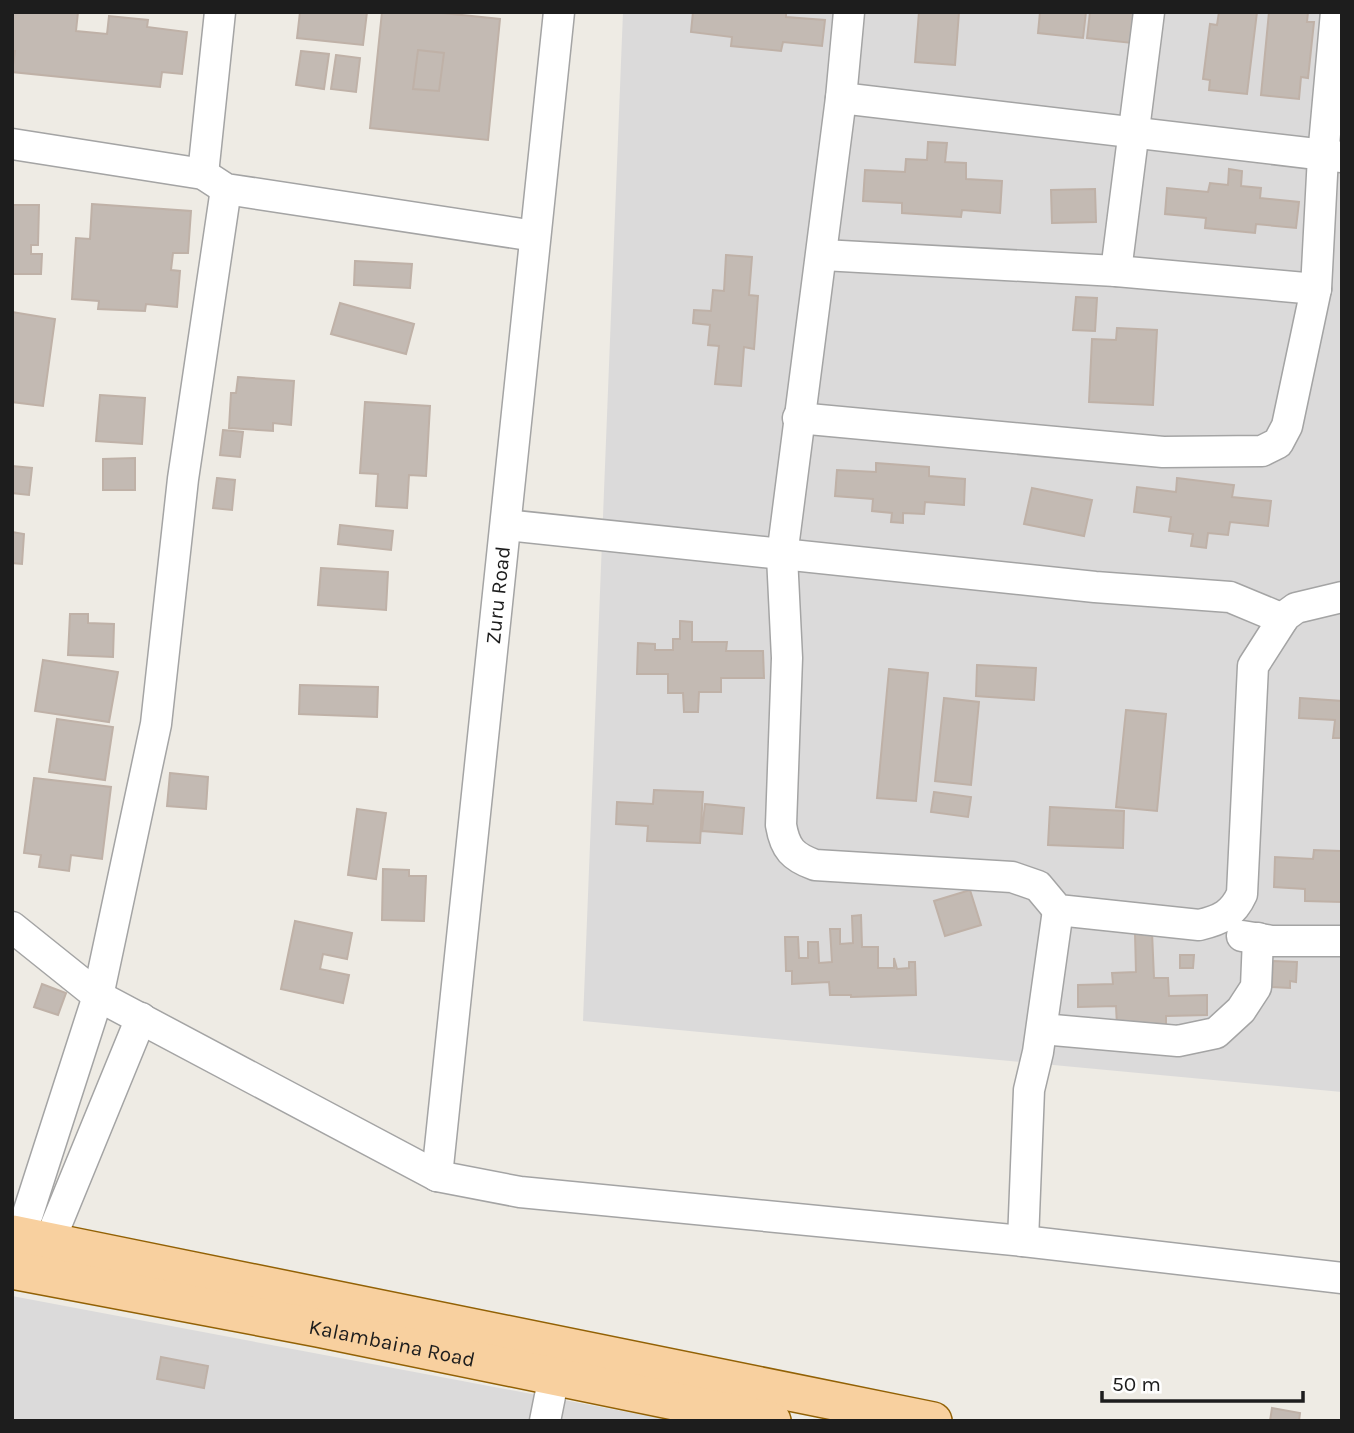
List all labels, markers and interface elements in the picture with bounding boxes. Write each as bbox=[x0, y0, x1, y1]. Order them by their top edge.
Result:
street label: Zuru Road bbox=[481, 545, 515, 646]
street label: Kalambaina Road bbox=[307, 1315, 477, 1372]
scale bar bbox=[1102, 1360, 1303, 1404]
text: 50 m bbox=[1112, 1372, 1161, 1396]

